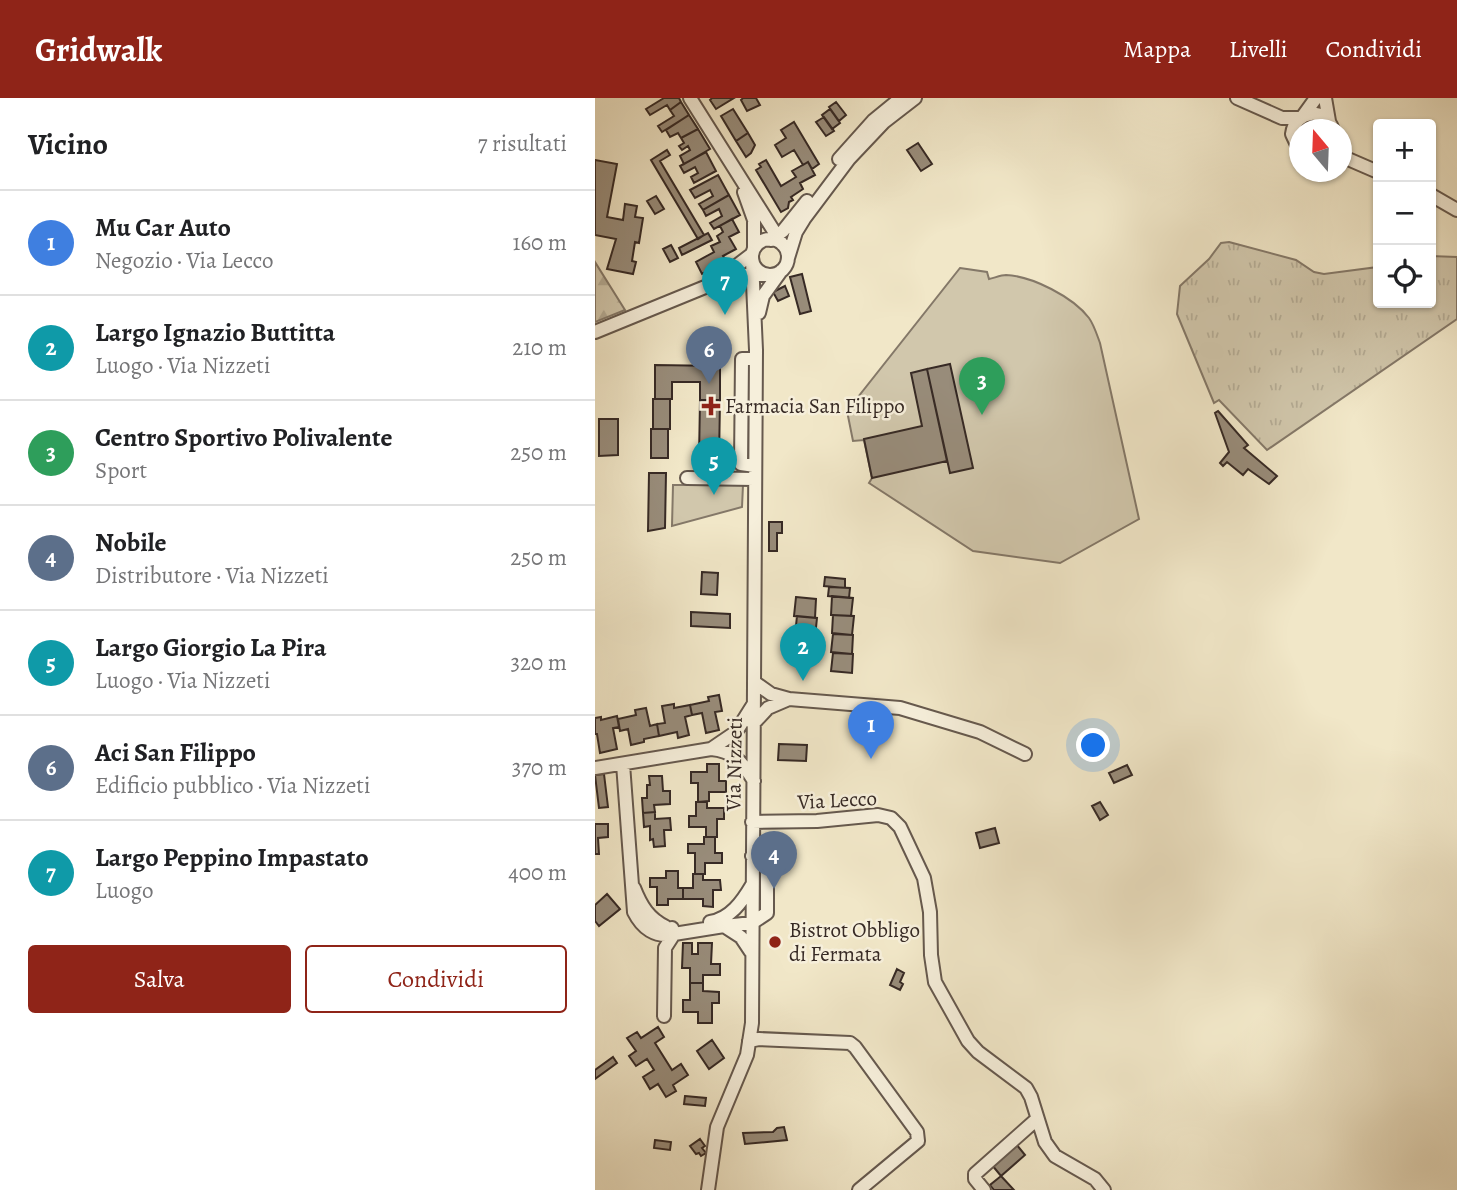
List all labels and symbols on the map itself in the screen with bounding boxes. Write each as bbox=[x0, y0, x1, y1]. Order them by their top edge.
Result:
north arrow bbox=[1289, 119, 1352, 182]
pin: 7 bbox=[702, 257, 748, 315]
pin: 6 bbox=[686, 326, 732, 384]
pin: 3 bbox=[959, 357, 1005, 415]
place label: Farmacia San Filippo bbox=[725, 392, 905, 420]
marker: Farmacia San Filippo bbox=[703, 398, 719, 414]
pin: 5 bbox=[691, 437, 737, 495]
pin: 2 bbox=[780, 623, 826, 681]
pin: 1 bbox=[848, 701, 894, 759]
street label: Via Nizzeti bbox=[719, 717, 749, 812]
your location bbox=[1076, 728, 1110, 762]
street label: Via Lecco bbox=[796, 784, 877, 816]
pin: 4 bbox=[751, 831, 797, 889]
place label: Bistrot Obbligo di Fermata bbox=[789, 916, 920, 968]
marker: Bistrot Obbligo di Fermata bbox=[767, 934, 783, 950]

